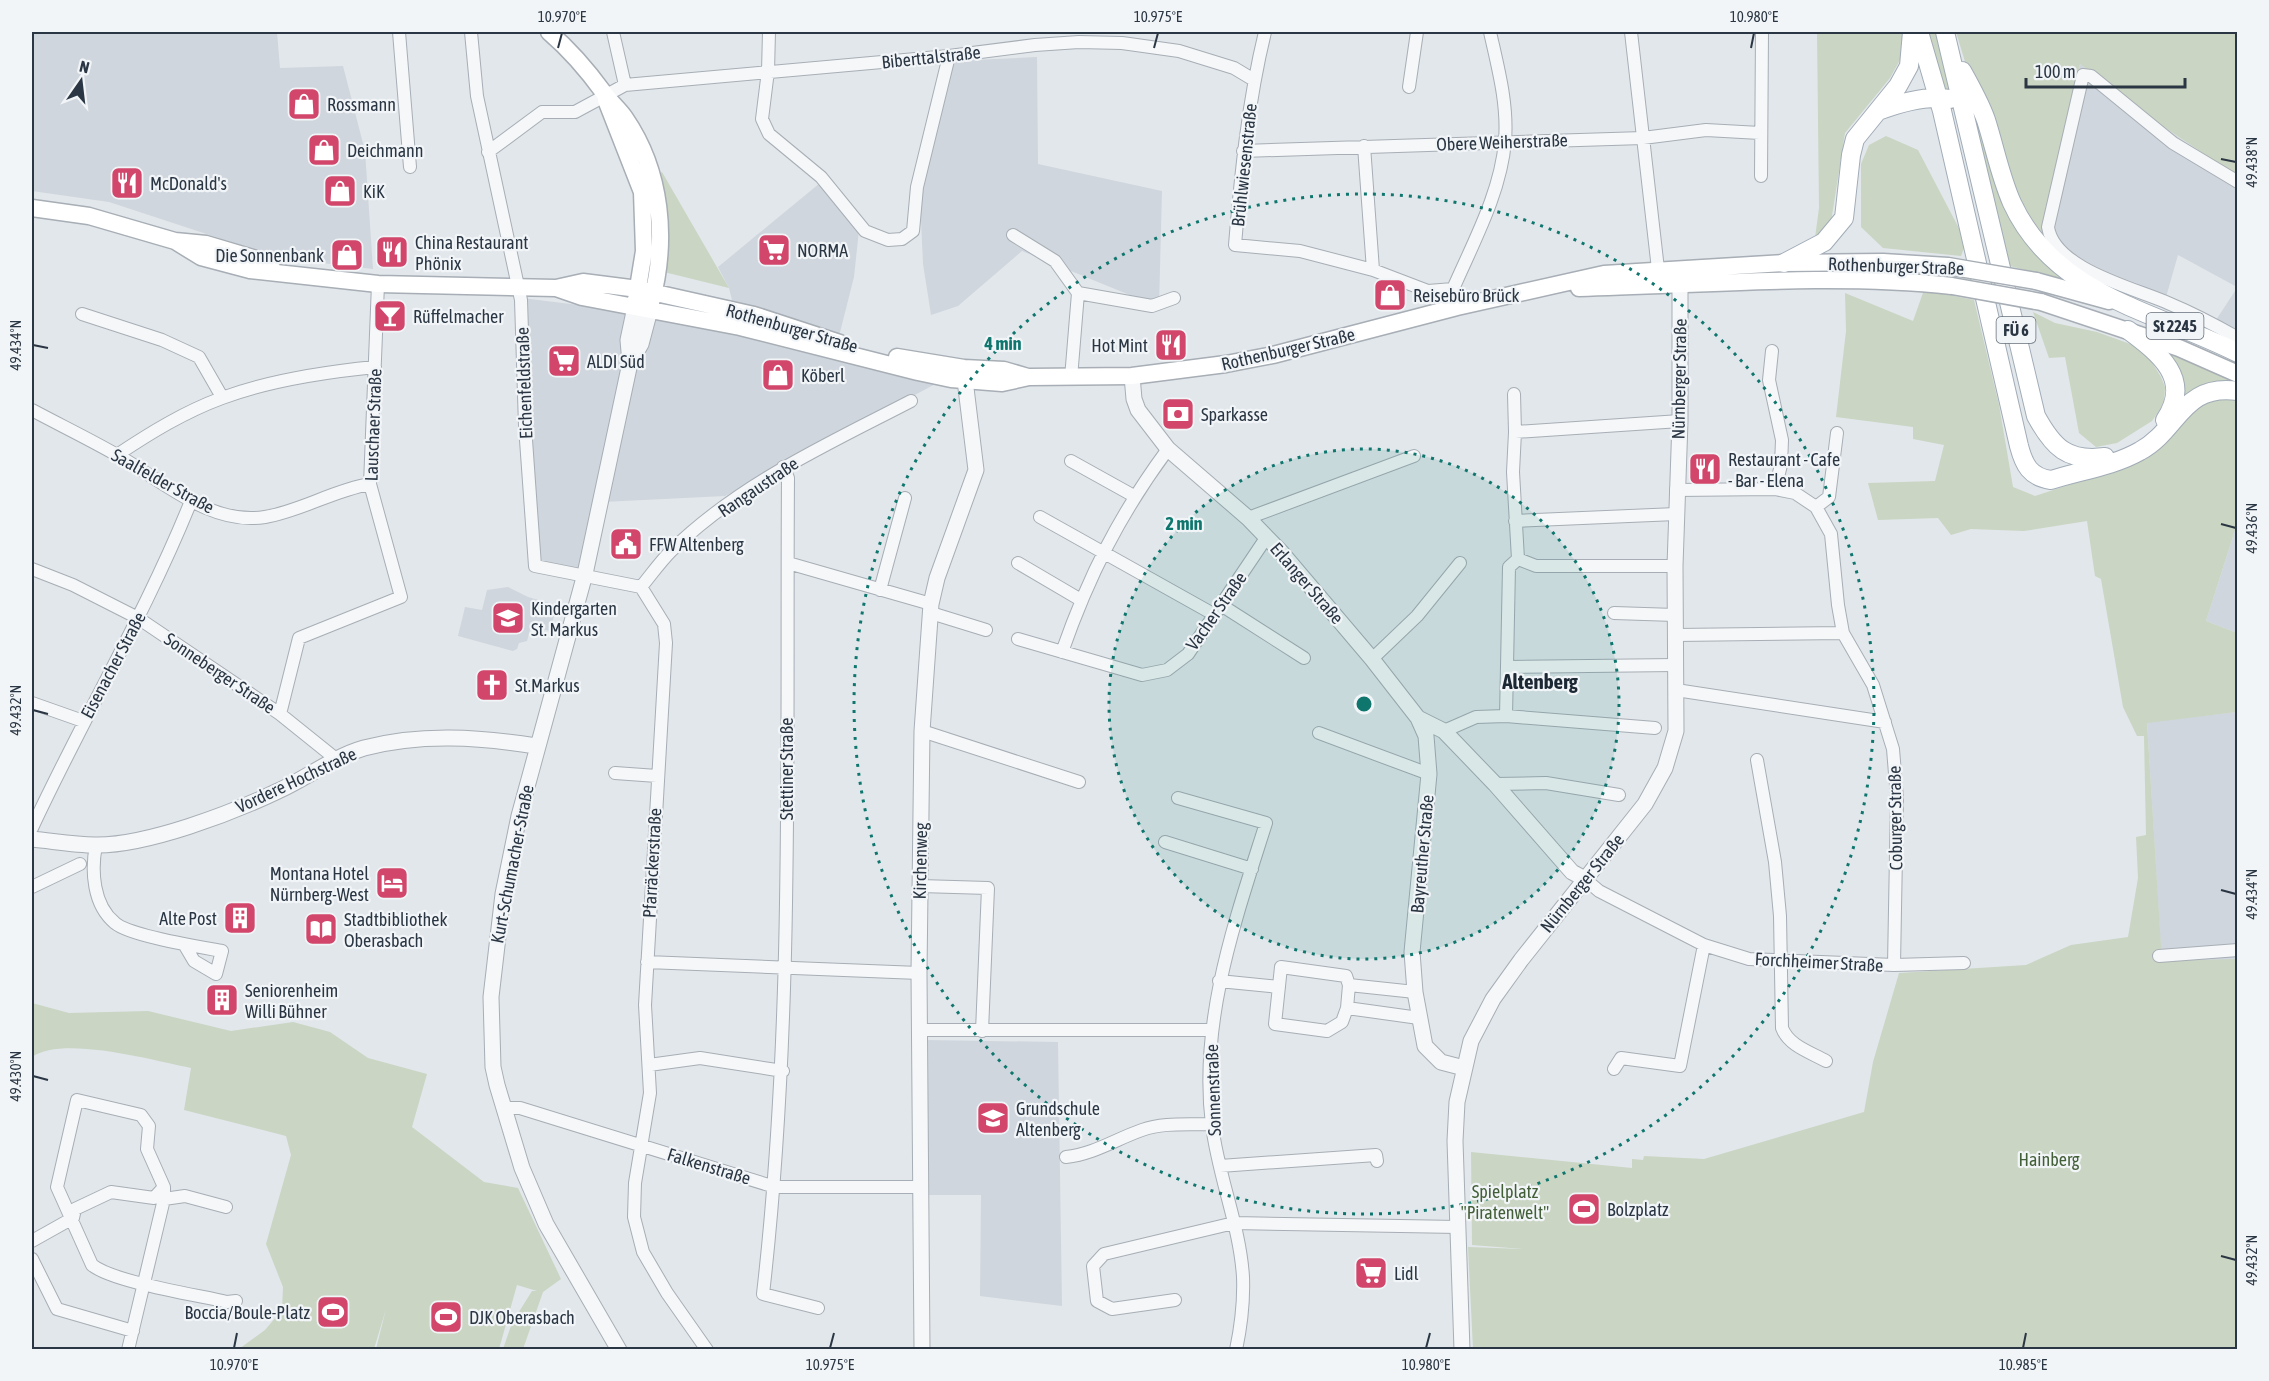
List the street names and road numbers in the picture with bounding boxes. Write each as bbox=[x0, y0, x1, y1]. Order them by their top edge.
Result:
street label: Biberttalstraße bbox=[880, 41, 982, 73]
street label: Brühlwiesenstraße bbox=[1227, 102, 1261, 228]
street label: Obere Weiherstraße bbox=[1436, 129, 1568, 155]
street label: Rothenburger Straße bbox=[1828, 253, 1964, 279]
street label: Rothenburger Straße bbox=[724, 299, 860, 357]
road number: St 2245 bbox=[2146, 313, 2204, 339]
road number: FÜ 6 bbox=[1996, 317, 2036, 343]
street label: Nürnberger Straße bbox=[1667, 318, 1691, 440]
street label: Rothenburger Straße bbox=[1219, 323, 1357, 375]
street label: Eichenfeldstraße bbox=[512, 327, 536, 439]
street label: Lauschaer Straße bbox=[361, 368, 385, 482]
street label: Saalfelder Straße bbox=[108, 444, 218, 518]
street label: Rangaustraße bbox=[714, 453, 802, 521]
street label: Erlanger Straße bbox=[1266, 538, 1348, 628]
street label: Vacher Straße bbox=[1181, 568, 1251, 654]
street label: Eisenacher Straße bbox=[76, 608, 150, 722]
street label: Sonneberger Straße bbox=[161, 628, 279, 718]
street label: Stettiner Straße bbox=[776, 718, 797, 820]
street label: Vordere Hochstraße bbox=[232, 743, 360, 817]
street label: Coburger Straße bbox=[1884, 766, 1906, 870]
street label: Kurt-Schumacher-Straße bbox=[486, 783, 538, 945]
street label: Bayreuther Straße bbox=[1406, 794, 1438, 914]
street label: Pfarräckerstraße bbox=[639, 808, 665, 918]
street label: Kirchenweg bbox=[909, 822, 931, 900]
street label: Nürnberger Straße bbox=[1536, 829, 1628, 937]
street label: Forchheimer Straße bbox=[1754, 948, 1884, 976]
street label: Sonnenstraße bbox=[1201, 1044, 1225, 1136]
street label: Falkenstraße bbox=[665, 1143, 753, 1189]

